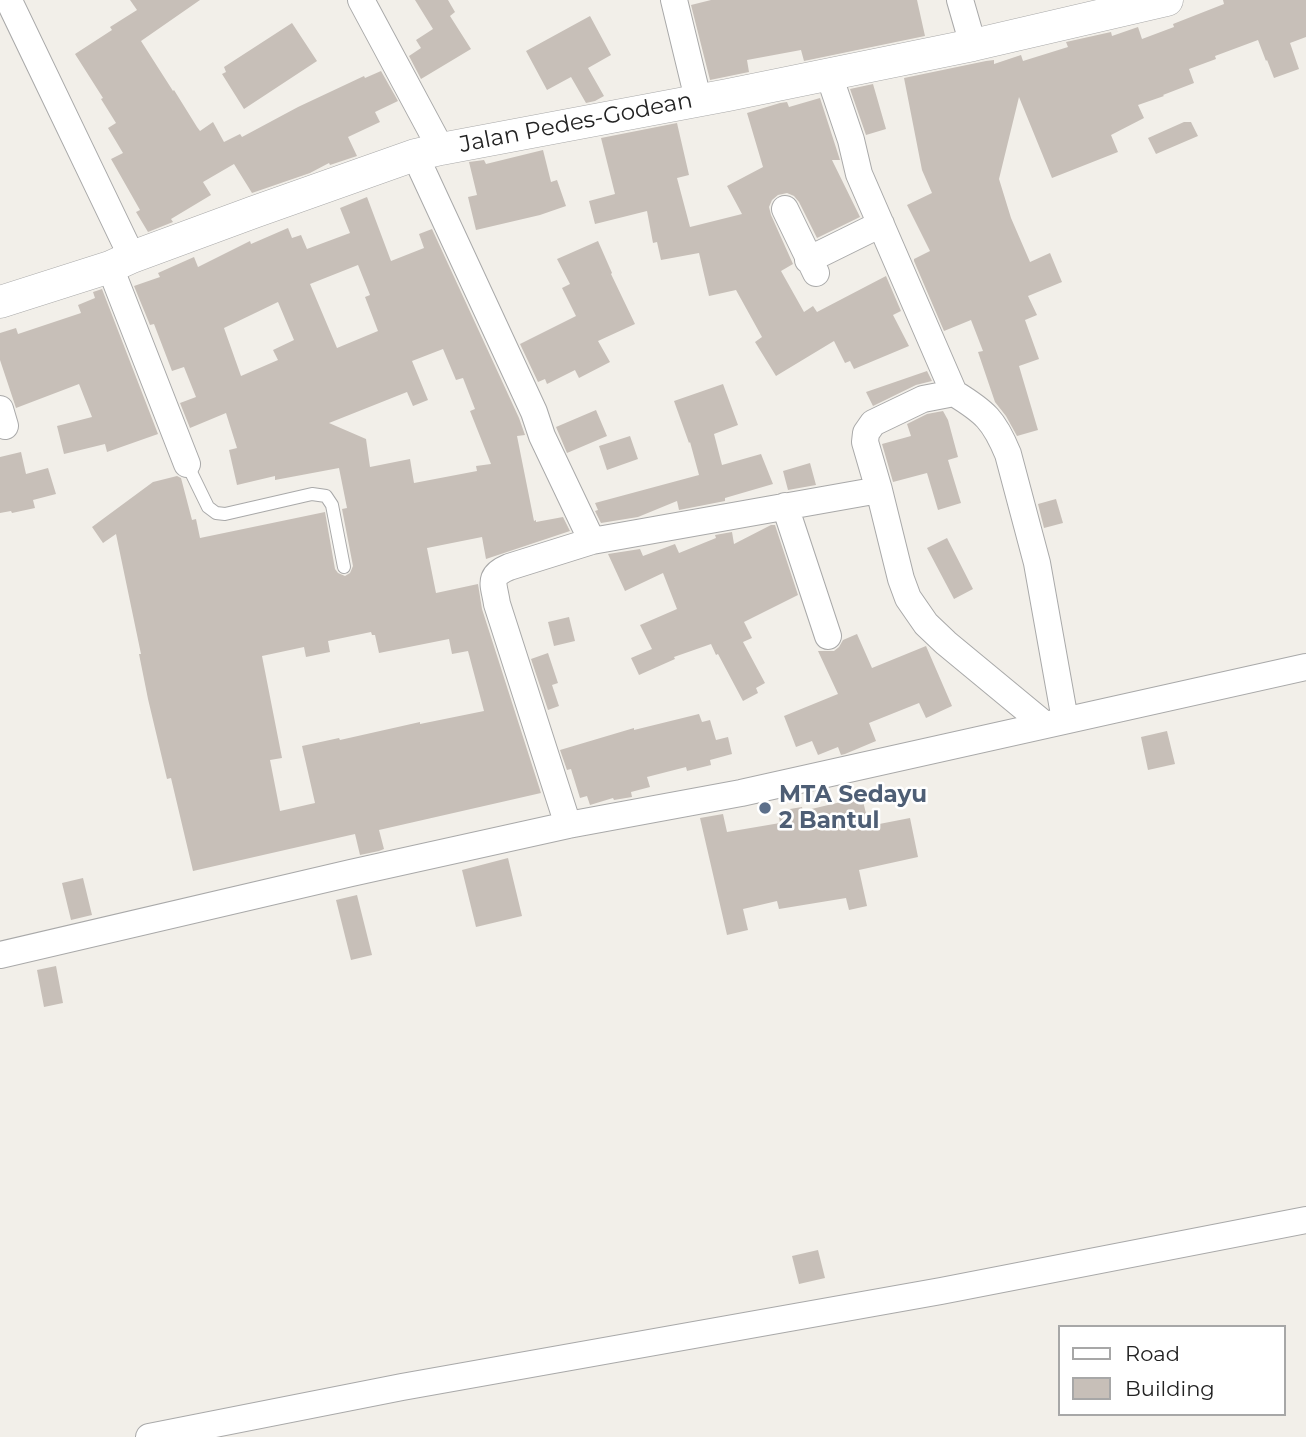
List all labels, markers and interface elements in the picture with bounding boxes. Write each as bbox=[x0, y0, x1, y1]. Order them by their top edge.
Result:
street label: Jalan Pedes-Godean bbox=[457, 87, 695, 159]
place label: MTA Sedayu 2 Bantul bbox=[779, 781, 927, 835]
marker: MTA Sedayu 2 Bantul bbox=[757, 800, 773, 816]
legend bbox=[1058, 1325, 1285, 1416]
text: Road bbox=[1125, 1341, 1180, 1366]
text: Building bbox=[1125, 1376, 1215, 1401]

